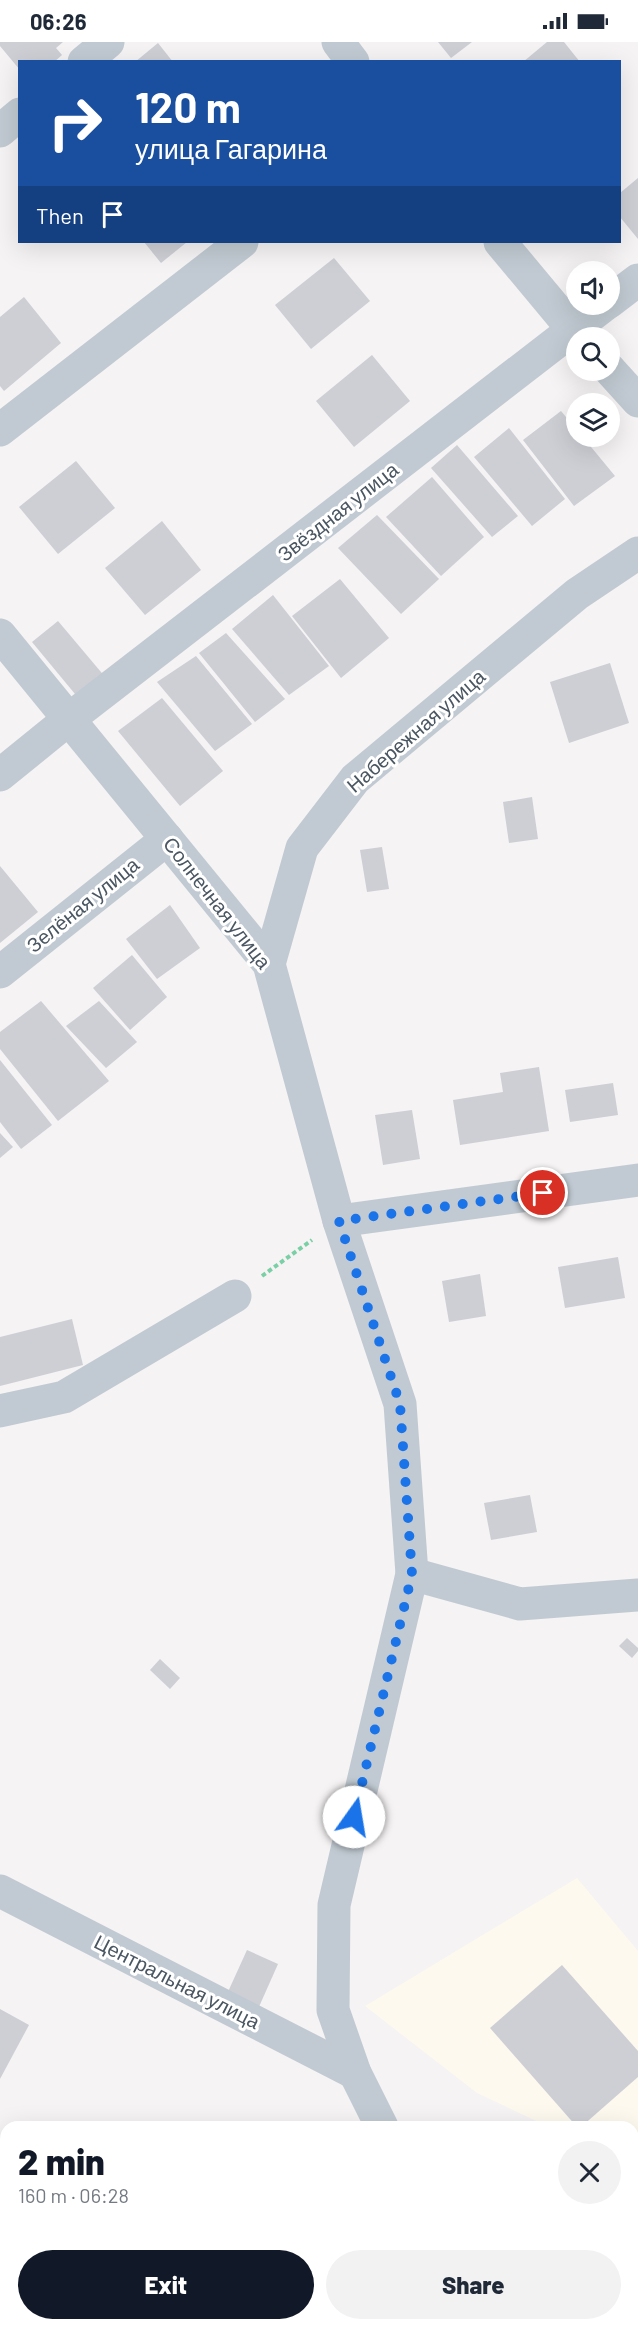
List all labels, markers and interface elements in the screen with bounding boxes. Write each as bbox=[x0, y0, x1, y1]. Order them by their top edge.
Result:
text: 06:26 bbox=[30, 8, 87, 34]
text: 120 m bbox=[135, 81, 241, 131]
icon: right bbox=[36, 84, 114, 162]
text: улица Гагарина bbox=[135, 132, 327, 164]
icon: arrive bbox=[96, 198, 129, 231]
text: Then bbox=[36, 202, 84, 228]
map controls bbox=[566, 261, 620, 447]
button: sound bbox=[566, 261, 620, 315]
button: search bbox=[566, 327, 620, 381]
button: layers bbox=[566, 393, 620, 447]
street label: Звёздная улица bbox=[272, 456, 403, 566]
street label: Набережная улица bbox=[341, 663, 490, 797]
street label: Солнечная улица bbox=[159, 832, 277, 974]
street label: Зелёная улица bbox=[21, 851, 144, 957]
pin bbox=[517, 1167, 568, 1218]
icon: arrive bbox=[526, 1176, 559, 1209]
position arrow bbox=[322, 1785, 386, 1849]
street label: Центральная улица bbox=[91, 1929, 265, 2034]
text: 2 min bbox=[18, 2139, 105, 2182]
button: close bbox=[558, 2141, 621, 2204]
text: 160 m · 06:28 bbox=[18, 2183, 129, 2207]
button: Exit bbox=[18, 2250, 314, 2319]
button: Share bbox=[326, 2250, 621, 2319]

